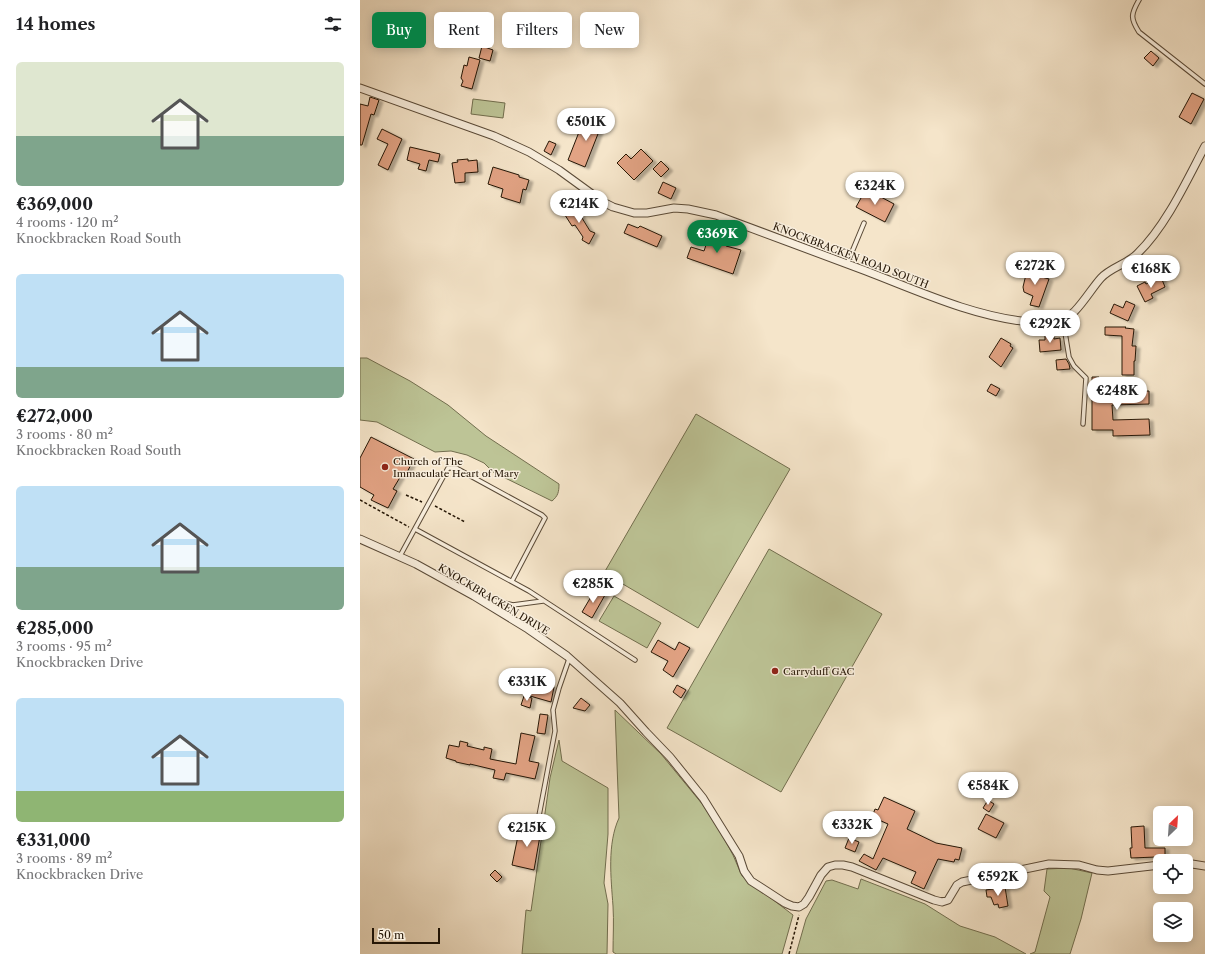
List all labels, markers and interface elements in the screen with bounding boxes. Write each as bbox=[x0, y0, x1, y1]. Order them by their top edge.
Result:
chip: Buy bbox=[372, 12, 426, 48]
chip: Rent bbox=[434, 12, 494, 48]
chip: Filters bbox=[502, 12, 572, 48]
chip: New bbox=[580, 12, 639, 48]
icon: filters bbox=[322, 13, 344, 35]
text: 14 homes bbox=[16, 14, 95, 34]
icon: home bbox=[144, 88, 216, 160]
pin: €501K bbox=[558, 108, 614, 142]
text: €501K bbox=[566, 113, 606, 129]
pin: €324K bbox=[847, 172, 903, 206]
text: €324K bbox=[854, 177, 896, 193]
pin: €214K bbox=[551, 190, 607, 224]
text: €369,000 bbox=[16, 194, 93, 214]
text: €214K bbox=[559, 195, 599, 211]
text: 4 rooms · 120 m² bbox=[16, 214, 119, 230]
pin: €369K bbox=[689, 220, 745, 254]
street label: KNOCKBRACKEN ROAD SOUTH bbox=[771, 220, 931, 291]
text: €369K bbox=[696, 225, 738, 241]
text: Knockbracken Road South bbox=[16, 230, 182, 246]
pin: €272K bbox=[1007, 252, 1063, 286]
pin: €168K bbox=[1123, 255, 1179, 289]
text: €272K bbox=[1015, 257, 1055, 273]
text: €168K bbox=[1131, 260, 1171, 276]
icon: home bbox=[144, 300, 216, 372]
pin: €292K bbox=[1022, 310, 1078, 344]
text: €292K bbox=[1029, 315, 1071, 331]
pin: €248K bbox=[1089, 377, 1145, 411]
text: €248K bbox=[1096, 382, 1138, 398]
text: €272,000 bbox=[16, 406, 93, 426]
text: 3 rooms · 80 m² bbox=[16, 426, 113, 442]
text: Knockbracken Road South bbox=[16, 442, 182, 458]
place label: Church of The Immaculate Heart of Mary bbox=[393, 455, 520, 480]
marker: Church of The Immaculate Heart of Mary bbox=[380, 462, 390, 472]
icon: home bbox=[144, 512, 216, 584]
street label: KNOCKBRACKEN DRIVE bbox=[436, 561, 552, 638]
pin: €285K bbox=[565, 570, 621, 604]
text: €285K bbox=[572, 575, 614, 591]
text: €285,000 bbox=[16, 618, 94, 638]
text: 3 rooms · 95 m² bbox=[16, 638, 112, 654]
text: Knockbracken Drive bbox=[16, 654, 143, 670]
place label: Carryduff GAC bbox=[783, 665, 855, 678]
marker: Carryduff GAC bbox=[770, 666, 780, 676]
pin: €331K bbox=[499, 668, 555, 702]
text: €331K bbox=[507, 673, 547, 689]
icon: home bbox=[144, 724, 216, 796]
pin: €584K bbox=[960, 772, 1016, 806]
text: €584K bbox=[967, 777, 1009, 793]
north arrow bbox=[1153, 806, 1193, 846]
map controls bbox=[1153, 806, 1193, 942]
pin: €332K bbox=[824, 811, 880, 845]
pin: €215K bbox=[499, 814, 555, 848]
text: €332K bbox=[831, 816, 873, 832]
text: €215K bbox=[507, 819, 547, 835]
text: €331,000 bbox=[16, 830, 91, 850]
text: 3 rooms · 89 m² bbox=[16, 850, 112, 866]
button: locate bbox=[1153, 854, 1193, 894]
pin: €592K bbox=[970, 863, 1026, 897]
text: Knockbracken Drive bbox=[16, 866, 143, 882]
text: €592K bbox=[977, 868, 1019, 884]
button: layers bbox=[1153, 902, 1193, 942]
scale bar bbox=[372, 926, 440, 945]
text: 50 m bbox=[378, 928, 404, 942]

